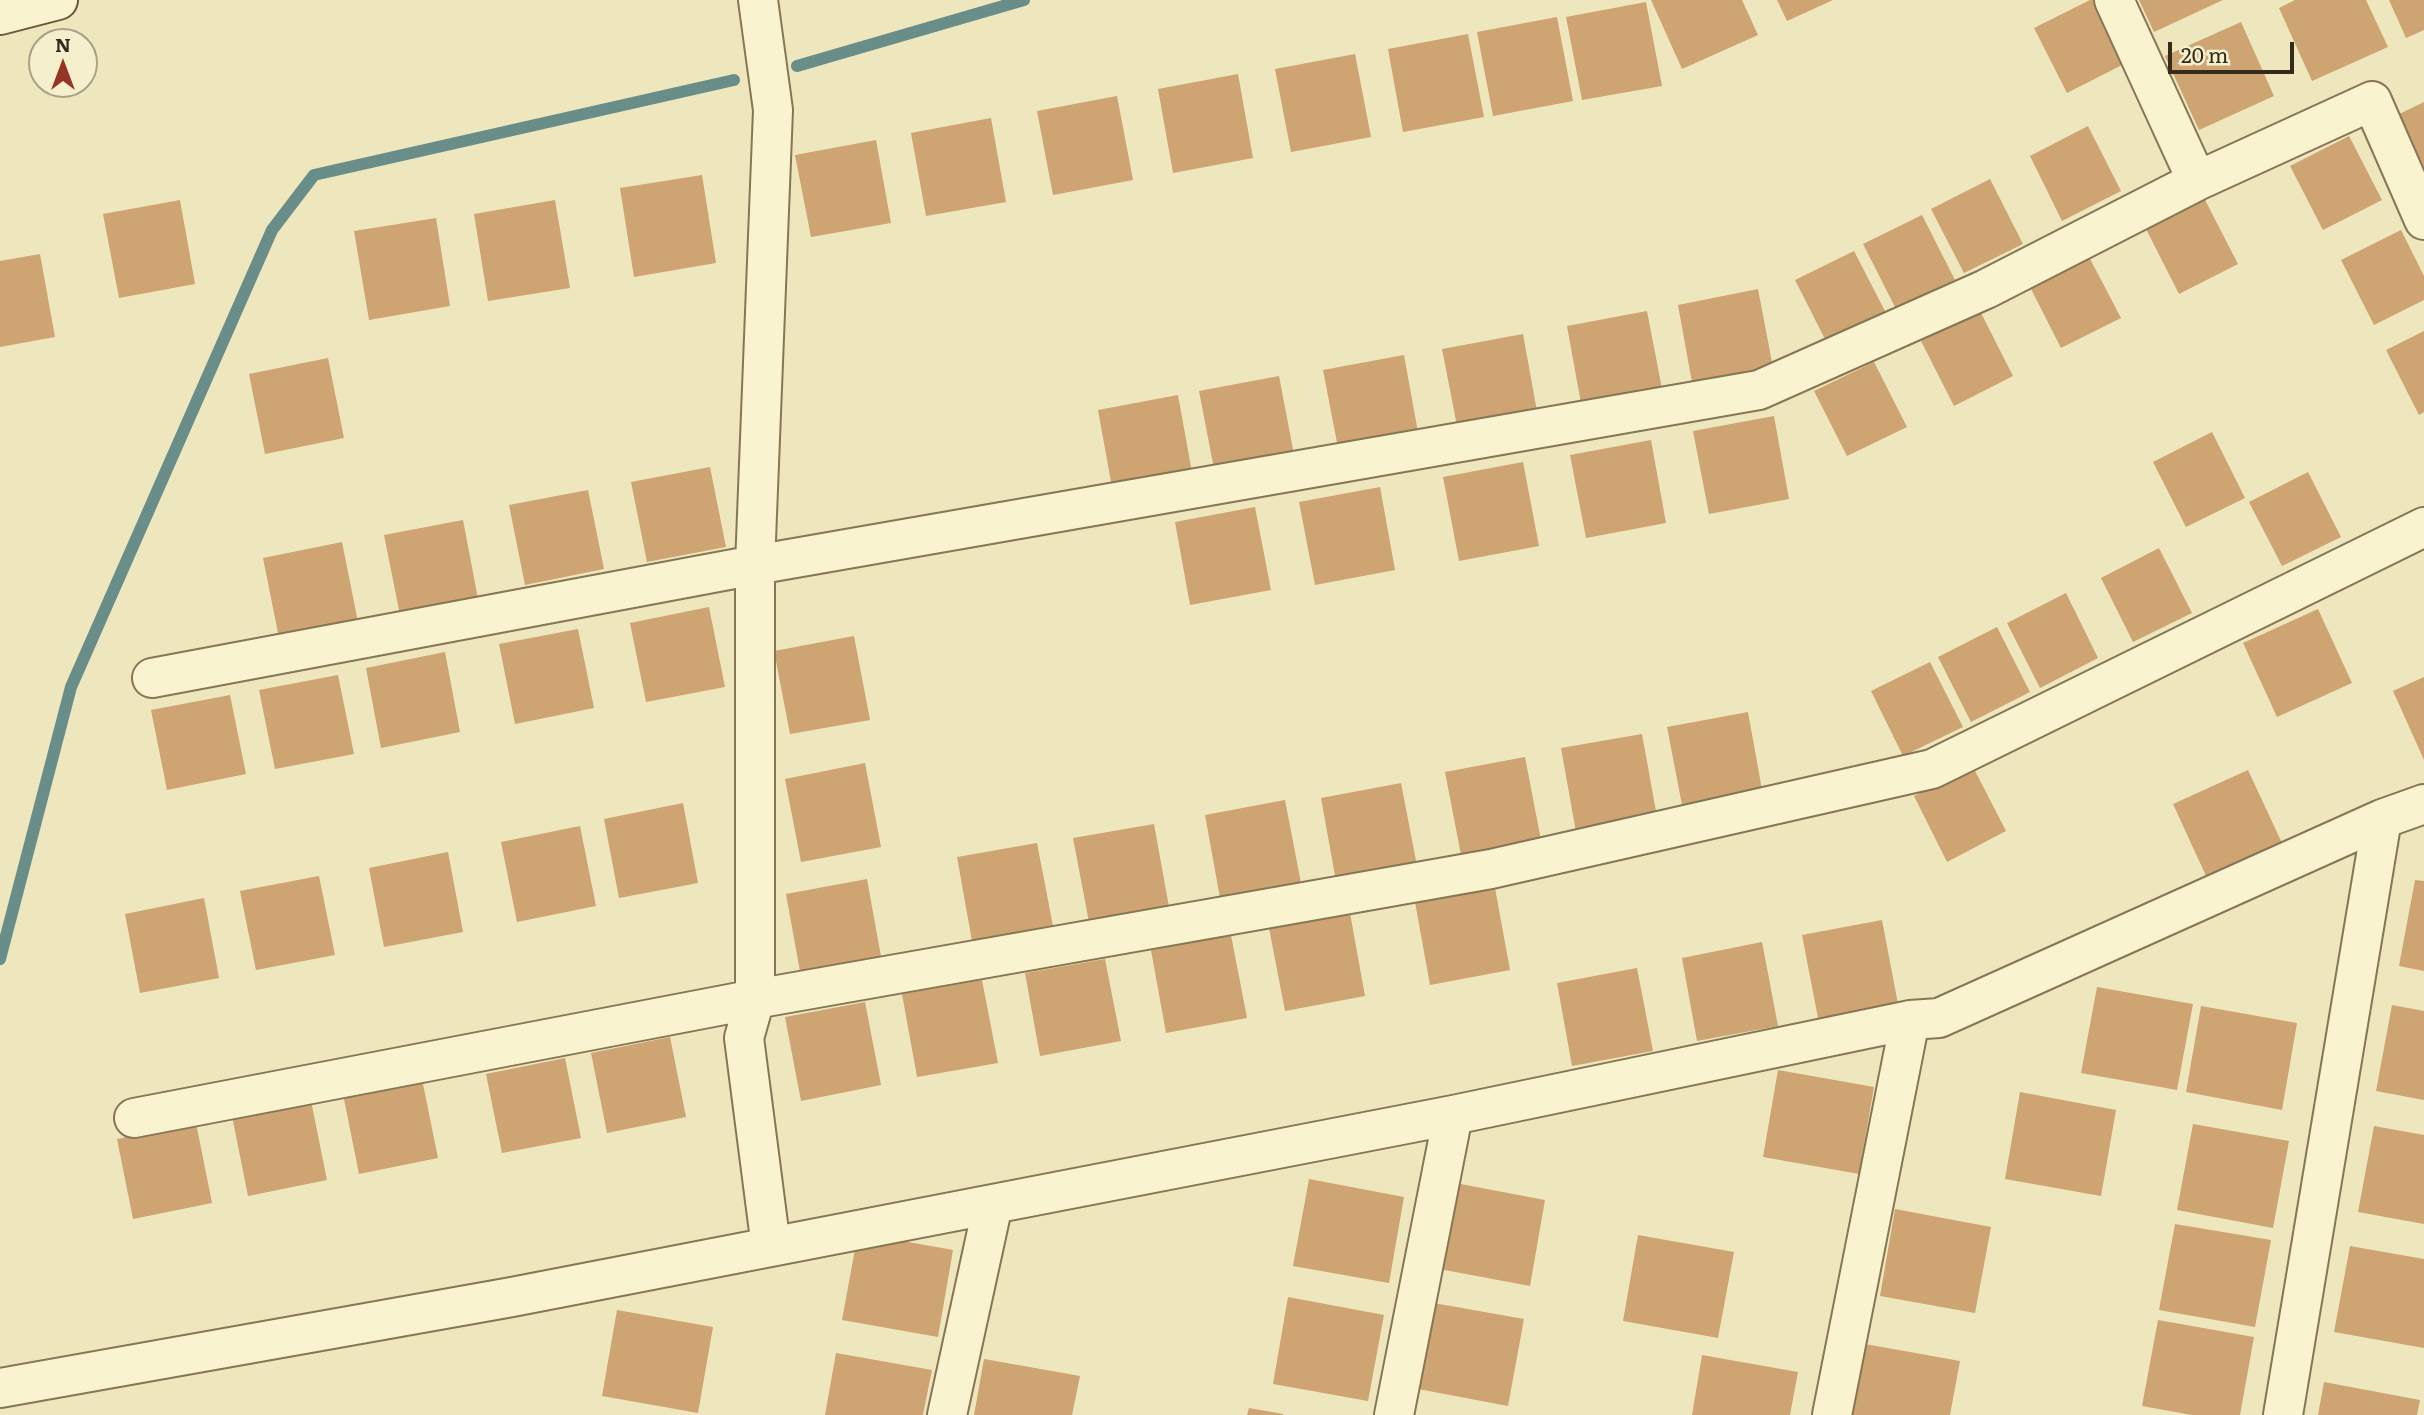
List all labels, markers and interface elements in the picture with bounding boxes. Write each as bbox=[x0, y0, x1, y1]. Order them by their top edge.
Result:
north arrow bbox=[28, 28, 98, 98]
scale bar bbox=[2172, 28, 2298, 72]
text: N bbox=[55, 30, 71, 58]
text: 20 m bbox=[2181, 38, 2228, 69]

